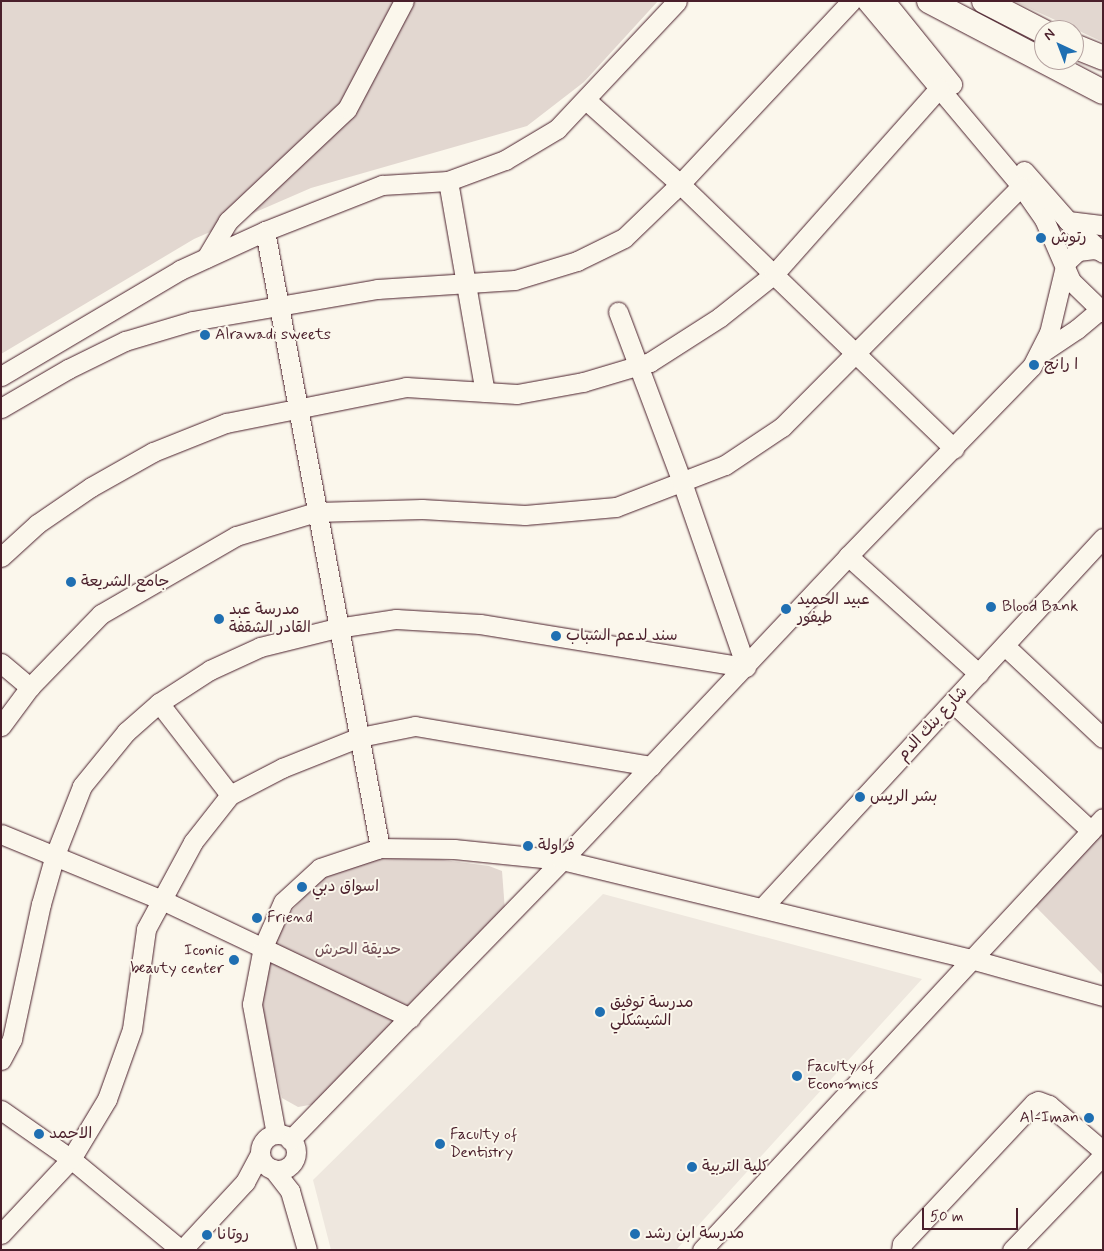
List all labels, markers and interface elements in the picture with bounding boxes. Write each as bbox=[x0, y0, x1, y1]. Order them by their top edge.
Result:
north arrow bbox=[1034, 20, 1084, 70]
text: N bbox=[1040, 25, 1059, 45]
place label: رتوش bbox=[1051, 228, 1087, 248]
marker: رتوش bbox=[1035, 232, 1047, 244]
place label: Alrawadi sweets bbox=[215, 325, 328, 345]
marker: Alrawadi sweets bbox=[199, 329, 211, 341]
place label: ا رانج bbox=[1044, 355, 1078, 375]
marker: ا رانج bbox=[1028, 359, 1040, 371]
place label: جامع الشريعة bbox=[81, 572, 170, 592]
marker: جامع الشريعة bbox=[65, 576, 77, 588]
place label: عبيد الحميد طيفور bbox=[797, 590, 870, 628]
place label: Blood Bank bbox=[1002, 597, 1077, 617]
place label: مدرسة عبد القادر الشقفة bbox=[229, 600, 311, 638]
marker: Blood Bank bbox=[984, 600, 998, 614]
marker: عبيد الحميد طيفور bbox=[779, 602, 793, 616]
marker: مدرسة عبد القادر الشقفة bbox=[213, 613, 225, 625]
place label: سند لدعم الشباب bbox=[566, 626, 678, 646]
marker: سند لدعم الشباب bbox=[550, 630, 562, 642]
street label: شارع بنك الدم bbox=[894, 683, 972, 765]
place label: بشر الريس bbox=[870, 787, 937, 807]
marker: بشر الريس bbox=[854, 791, 866, 803]
place label: فراولة bbox=[538, 836, 575, 856]
marker: فراولة bbox=[522, 840, 534, 852]
place label: اسواق دبي bbox=[312, 877, 379, 897]
marker: اسواق دبي bbox=[296, 881, 308, 893]
place label: Friend bbox=[267, 908, 313, 928]
marker: Friend bbox=[251, 912, 263, 924]
park label: حديقة الحرش bbox=[315, 940, 401, 960]
place label: Iconic beauty center bbox=[128, 941, 224, 979]
marker: Iconic beauty center bbox=[228, 954, 240, 966]
place label: مدرسة توفيق الشيشكلي bbox=[610, 993, 693, 1031]
marker: مدرسة توفيق الشيشكلي bbox=[594, 1006, 606, 1018]
place label: Faculty of Economics bbox=[807, 1057, 878, 1095]
marker: Faculty of Economics bbox=[791, 1070, 803, 1082]
place label: Al-Iman bbox=[1019, 1108, 1079, 1128]
marker: Al-Iman bbox=[1083, 1112, 1095, 1124]
place label: الاحمد bbox=[49, 1124, 92, 1144]
place label: Faculty of Dentistry bbox=[450, 1125, 518, 1163]
marker: الاحمد bbox=[33, 1128, 45, 1140]
marker: Faculty of Dentistry bbox=[434, 1138, 446, 1150]
place label: كلية التربية bbox=[702, 1157, 769, 1177]
marker: كلية التربية bbox=[686, 1161, 698, 1173]
scale bar bbox=[924, 1198, 1020, 1230]
text: 50 m bbox=[930, 1207, 964, 1227]
place label: مدرسة ابن رشد bbox=[645, 1224, 744, 1244]
place label: روتانا bbox=[217, 1225, 249, 1245]
marker: مدرسة ابن رشد bbox=[629, 1228, 641, 1240]
marker: روتانا bbox=[201, 1229, 213, 1241]

